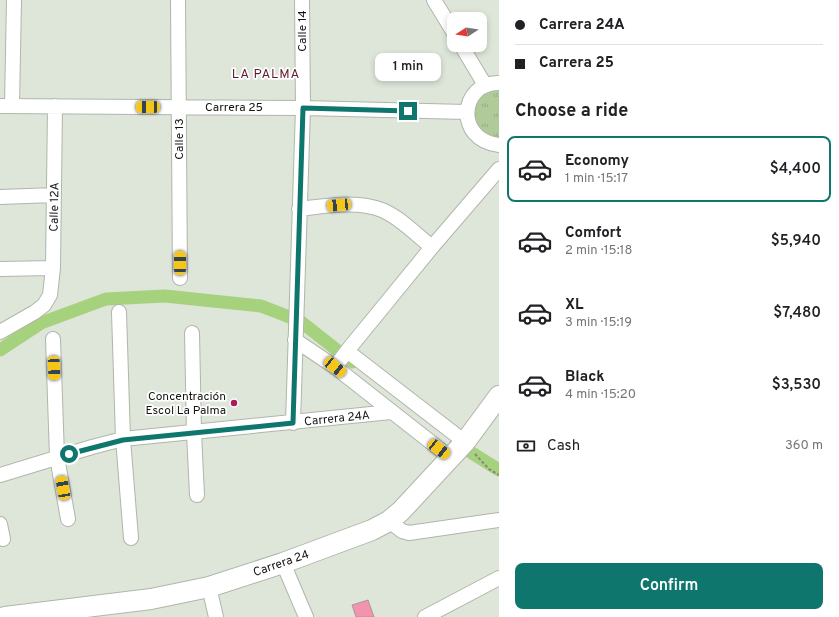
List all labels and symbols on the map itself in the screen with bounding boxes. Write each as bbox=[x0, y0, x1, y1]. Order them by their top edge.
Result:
street label: Calle 14 bbox=[295, 10, 311, 52]
north arrow bbox=[447, 12, 487, 52]
callout: 1 min bbox=[375, 53, 441, 81]
district label: LA PALMA bbox=[232, 67, 300, 83]
street label: Carrera 25 bbox=[205, 100, 263, 116]
car bbox=[136, 101, 160, 113]
route end bbox=[399, 102, 417, 120]
street label: Calle 13 bbox=[172, 118, 188, 160]
street label: Calle 12A bbox=[47, 182, 63, 232]
car bbox=[327, 198, 351, 212]
car bbox=[174, 251, 186, 275]
car bbox=[322, 355, 348, 379]
car bbox=[48, 356, 60, 380]
place label: Concentración Escol La Palma bbox=[146, 389, 226, 419]
marker: Concentración Escol La Palma bbox=[229, 398, 239, 408]
street label: Carrera 24A bbox=[303, 408, 371, 430]
car bbox=[426, 437, 452, 461]
route start bbox=[60, 445, 78, 463]
car bbox=[55, 475, 71, 501]
street label: Carrera 24 bbox=[251, 547, 311, 581]

